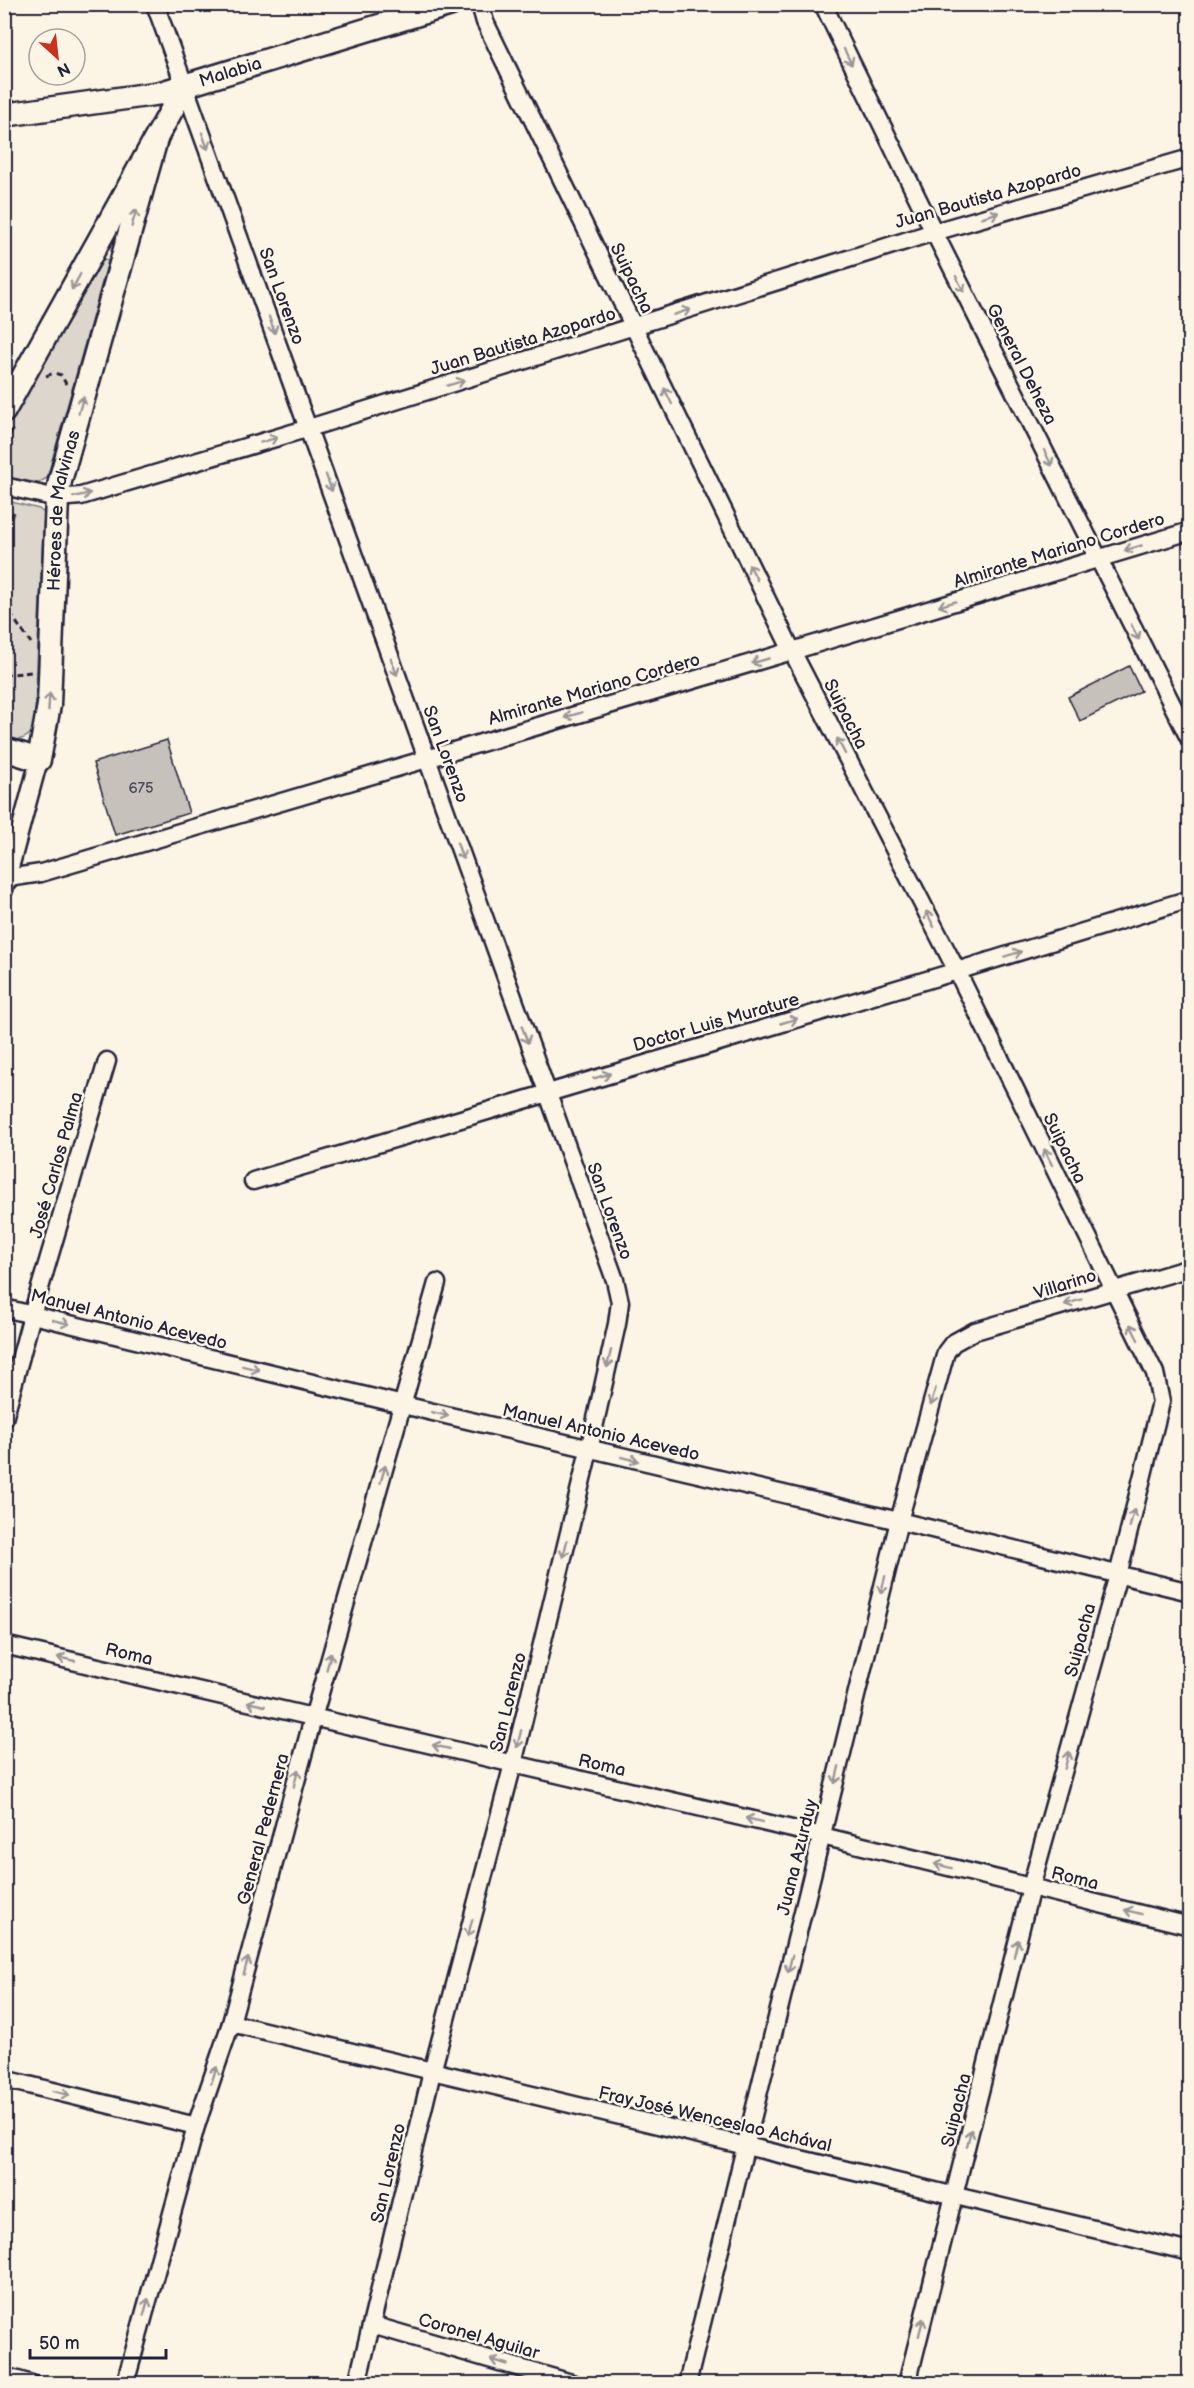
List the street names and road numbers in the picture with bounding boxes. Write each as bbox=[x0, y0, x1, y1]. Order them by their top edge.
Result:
street label: Malabia bbox=[197, 53, 264, 92]
street label: Juan Bautista Azopardo bbox=[893, 160, 1084, 233]
street label: Suipacha bbox=[606, 240, 658, 317]
street label: San Lorenzo bbox=[254, 245, 309, 348]
street label: General Deheza bbox=[982, 300, 1061, 428]
street label: Juan Bautista Azopardo bbox=[428, 303, 618, 380]
street label: Héroes de Malvinas bbox=[43, 428, 85, 591]
street label: Almirante Mariano Cordero bbox=[951, 508, 1167, 593]
street label: Almirante Mariano Cordero bbox=[486, 649, 703, 730]
street label: Suipacha bbox=[819, 676, 872, 753]
street label: San Lorenzo bbox=[418, 703, 473, 806]
street label: Doctor Luis Murature bbox=[631, 989, 802, 1056]
street label: José Carlos Palma bbox=[26, 1090, 87, 1241]
street label: Suipacha bbox=[1039, 1110, 1091, 1187]
street label: San Lorenzo bbox=[582, 1160, 637, 1263]
street label: Villarino bbox=[1031, 1265, 1099, 1304]
street label: Manuel Antonio Acevedo bbox=[29, 1285, 229, 1354]
street label: Manuel Antonio Acevedo bbox=[500, 1400, 701, 1465]
street label: Suipacha bbox=[1061, 1601, 1100, 1679]
street label: Roma bbox=[103, 1639, 155, 1670]
street label: San Lorenzo bbox=[486, 1650, 531, 1754]
street label: Roma bbox=[576, 1750, 628, 1781]
street label: General Pedernera bbox=[233, 1751, 294, 1907]
street label: Juana Azurduy bbox=[773, 1796, 822, 1917]
street label: Roma bbox=[1049, 1862, 1101, 1894]
street label: Suipacha bbox=[937, 2071, 976, 2149]
street label: Fray José Wenceslao Achával bbox=[596, 2082, 833, 2157]
street label: San Lorenzo bbox=[367, 2121, 410, 2225]
street label: Coronel Aguilar bbox=[416, 2309, 542, 2364]

